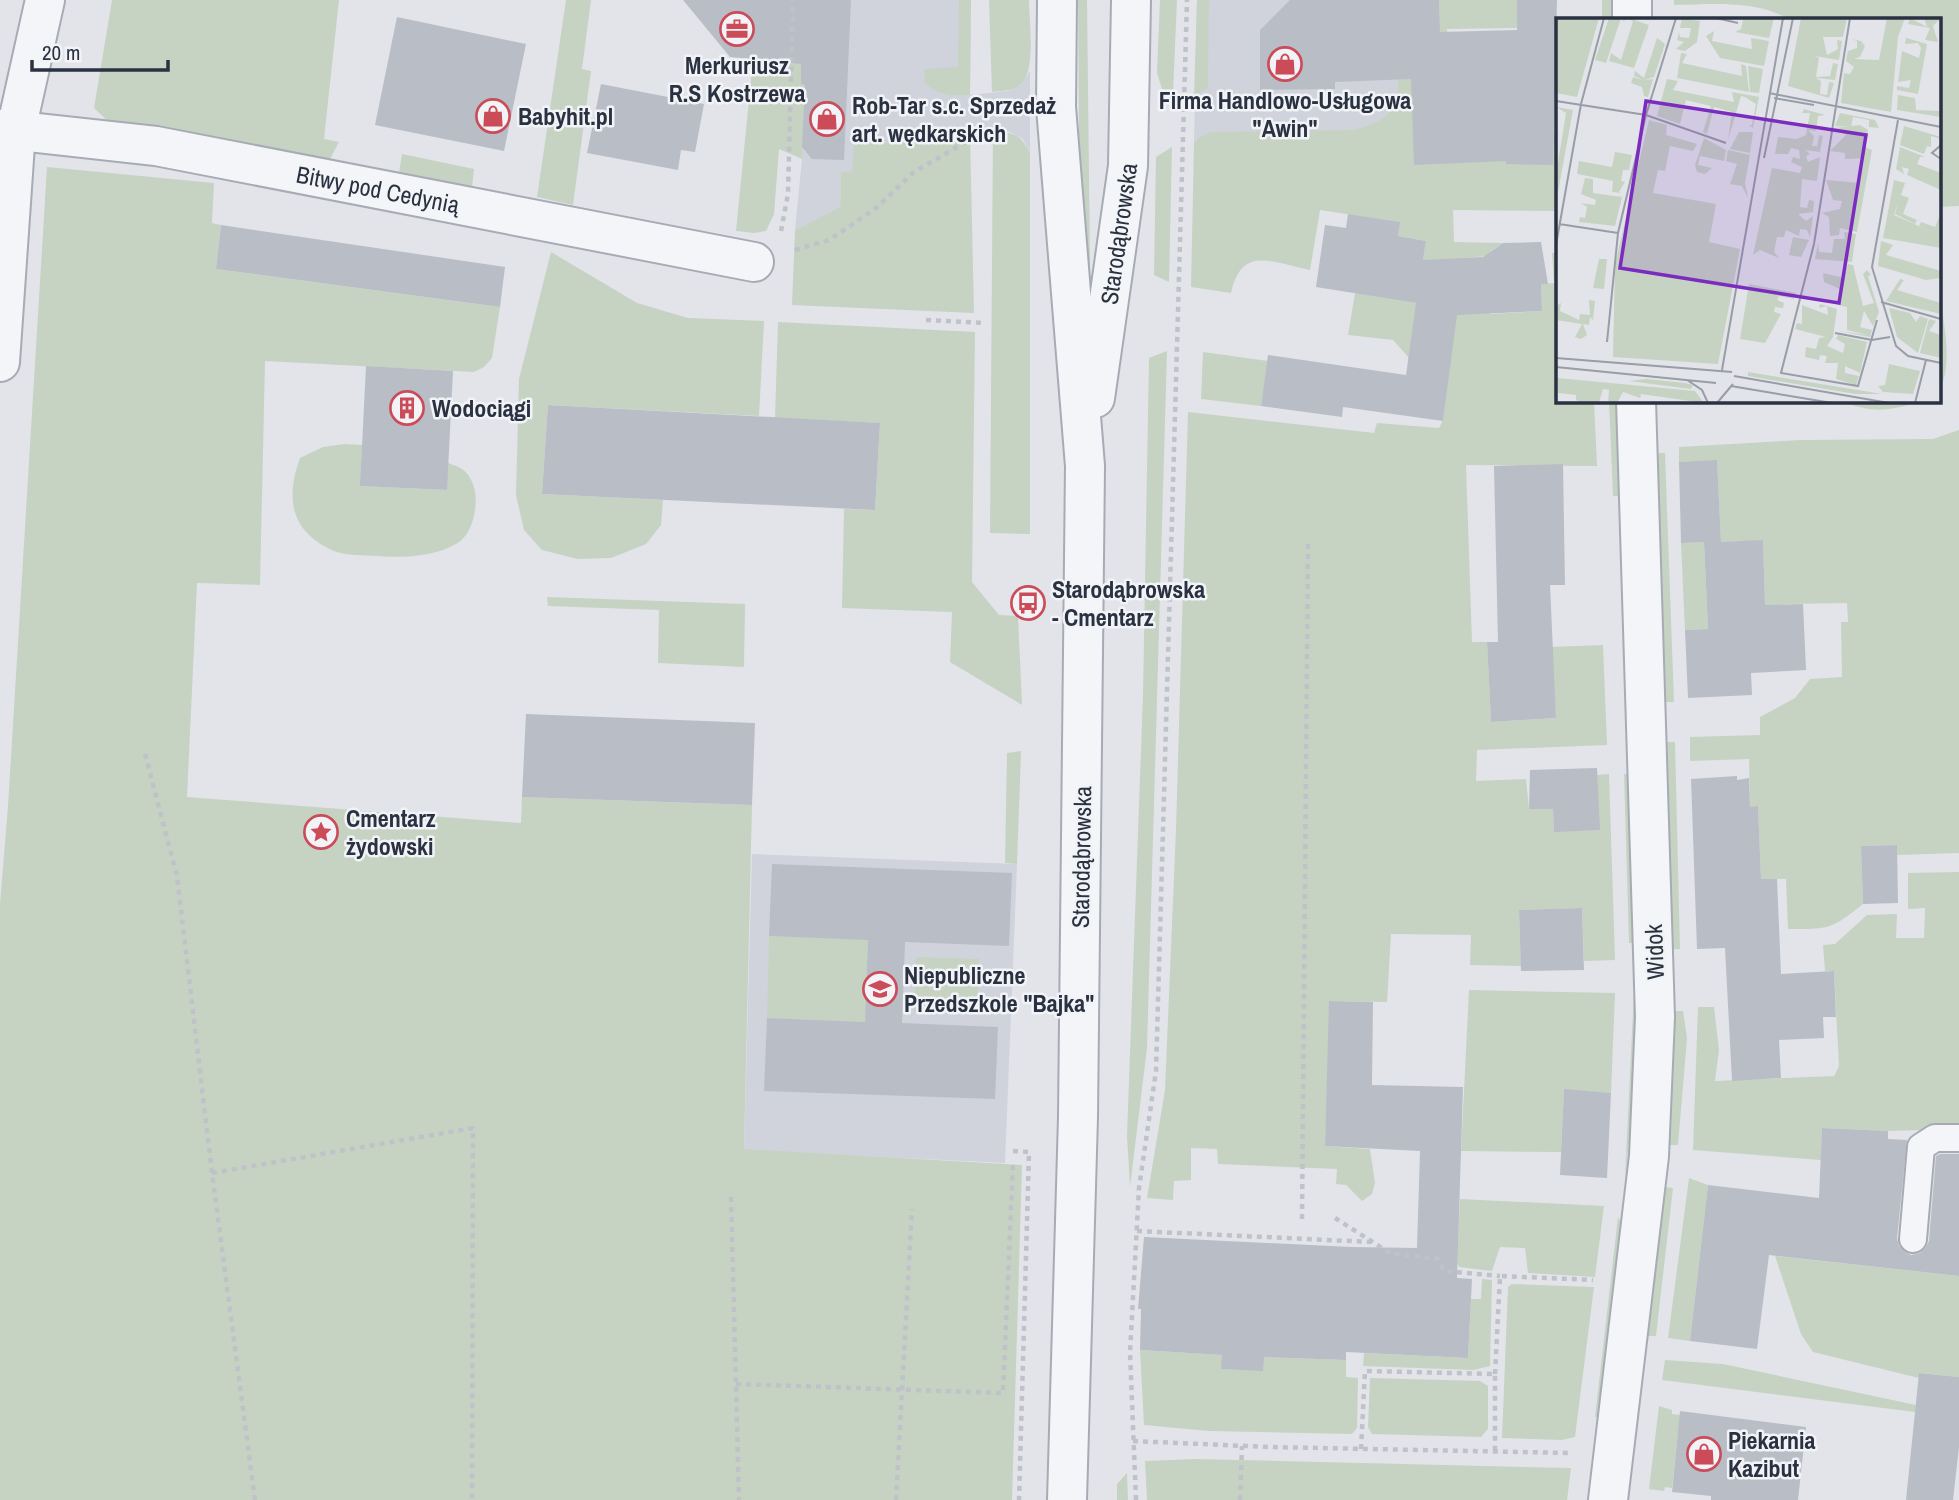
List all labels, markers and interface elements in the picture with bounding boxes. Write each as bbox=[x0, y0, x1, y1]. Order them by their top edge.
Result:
office icon: Merkuriusz R.S Kostrzewa bbox=[718, 10, 756, 48]
inset map bbox=[1556, 18, 1941, 402]
scale bar bbox=[32, 28, 168, 72]
text: 20 m bbox=[42, 38, 80, 67]
shop icon: Firma Handlowo-Usługowa "Awin" bbox=[1266, 45, 1304, 83]
place label: Merkuriusz R.S Kostrzewa bbox=[669, 49, 805, 109]
place label: Firma Handlowo-Usługowa "Awin" bbox=[1159, 84, 1411, 144]
place label: Rob-Tar s.c. Sprzedaż art. wędkarskich bbox=[852, 89, 1056, 149]
shop icon: Babyhit.pl bbox=[474, 97, 512, 135]
place label: Babyhit.pl bbox=[518, 100, 613, 132]
shop icon: Rob-Tar s.c. Sprzedaż art. wędkarskich bbox=[808, 100, 846, 138]
street label: Bitwy pod Cedynią bbox=[294, 158, 463, 221]
street label: Starodąbrowska bbox=[1093, 161, 1144, 306]
building icon: Wodociągi bbox=[388, 389, 426, 427]
place label: Wodociągi bbox=[432, 392, 531, 424]
place label: Starodąbrowska - Cmentarz bbox=[1052, 573, 1205, 633]
bus stop icon: Starodąbrowska - Cmentarz bbox=[1009, 584, 1047, 622]
street label: Starodąbrowska bbox=[1064, 786, 1098, 928]
place label: Cmentarz żydowski bbox=[346, 802, 436, 862]
place icon: Cmentarz żydowski bbox=[302, 813, 340, 851]
street label: Widok bbox=[1637, 923, 1671, 980]
place label: Niepubliczne Przedszkole "Bajka" bbox=[904, 959, 1094, 1019]
school or university icon: Niepubliczne Przedszkole "Bajka" bbox=[861, 970, 899, 1008]
place label: Piekarnia Kazibut bbox=[1728, 1424, 1816, 1484]
shop icon: Piekarnia Kazibut bbox=[1685, 1435, 1723, 1473]

